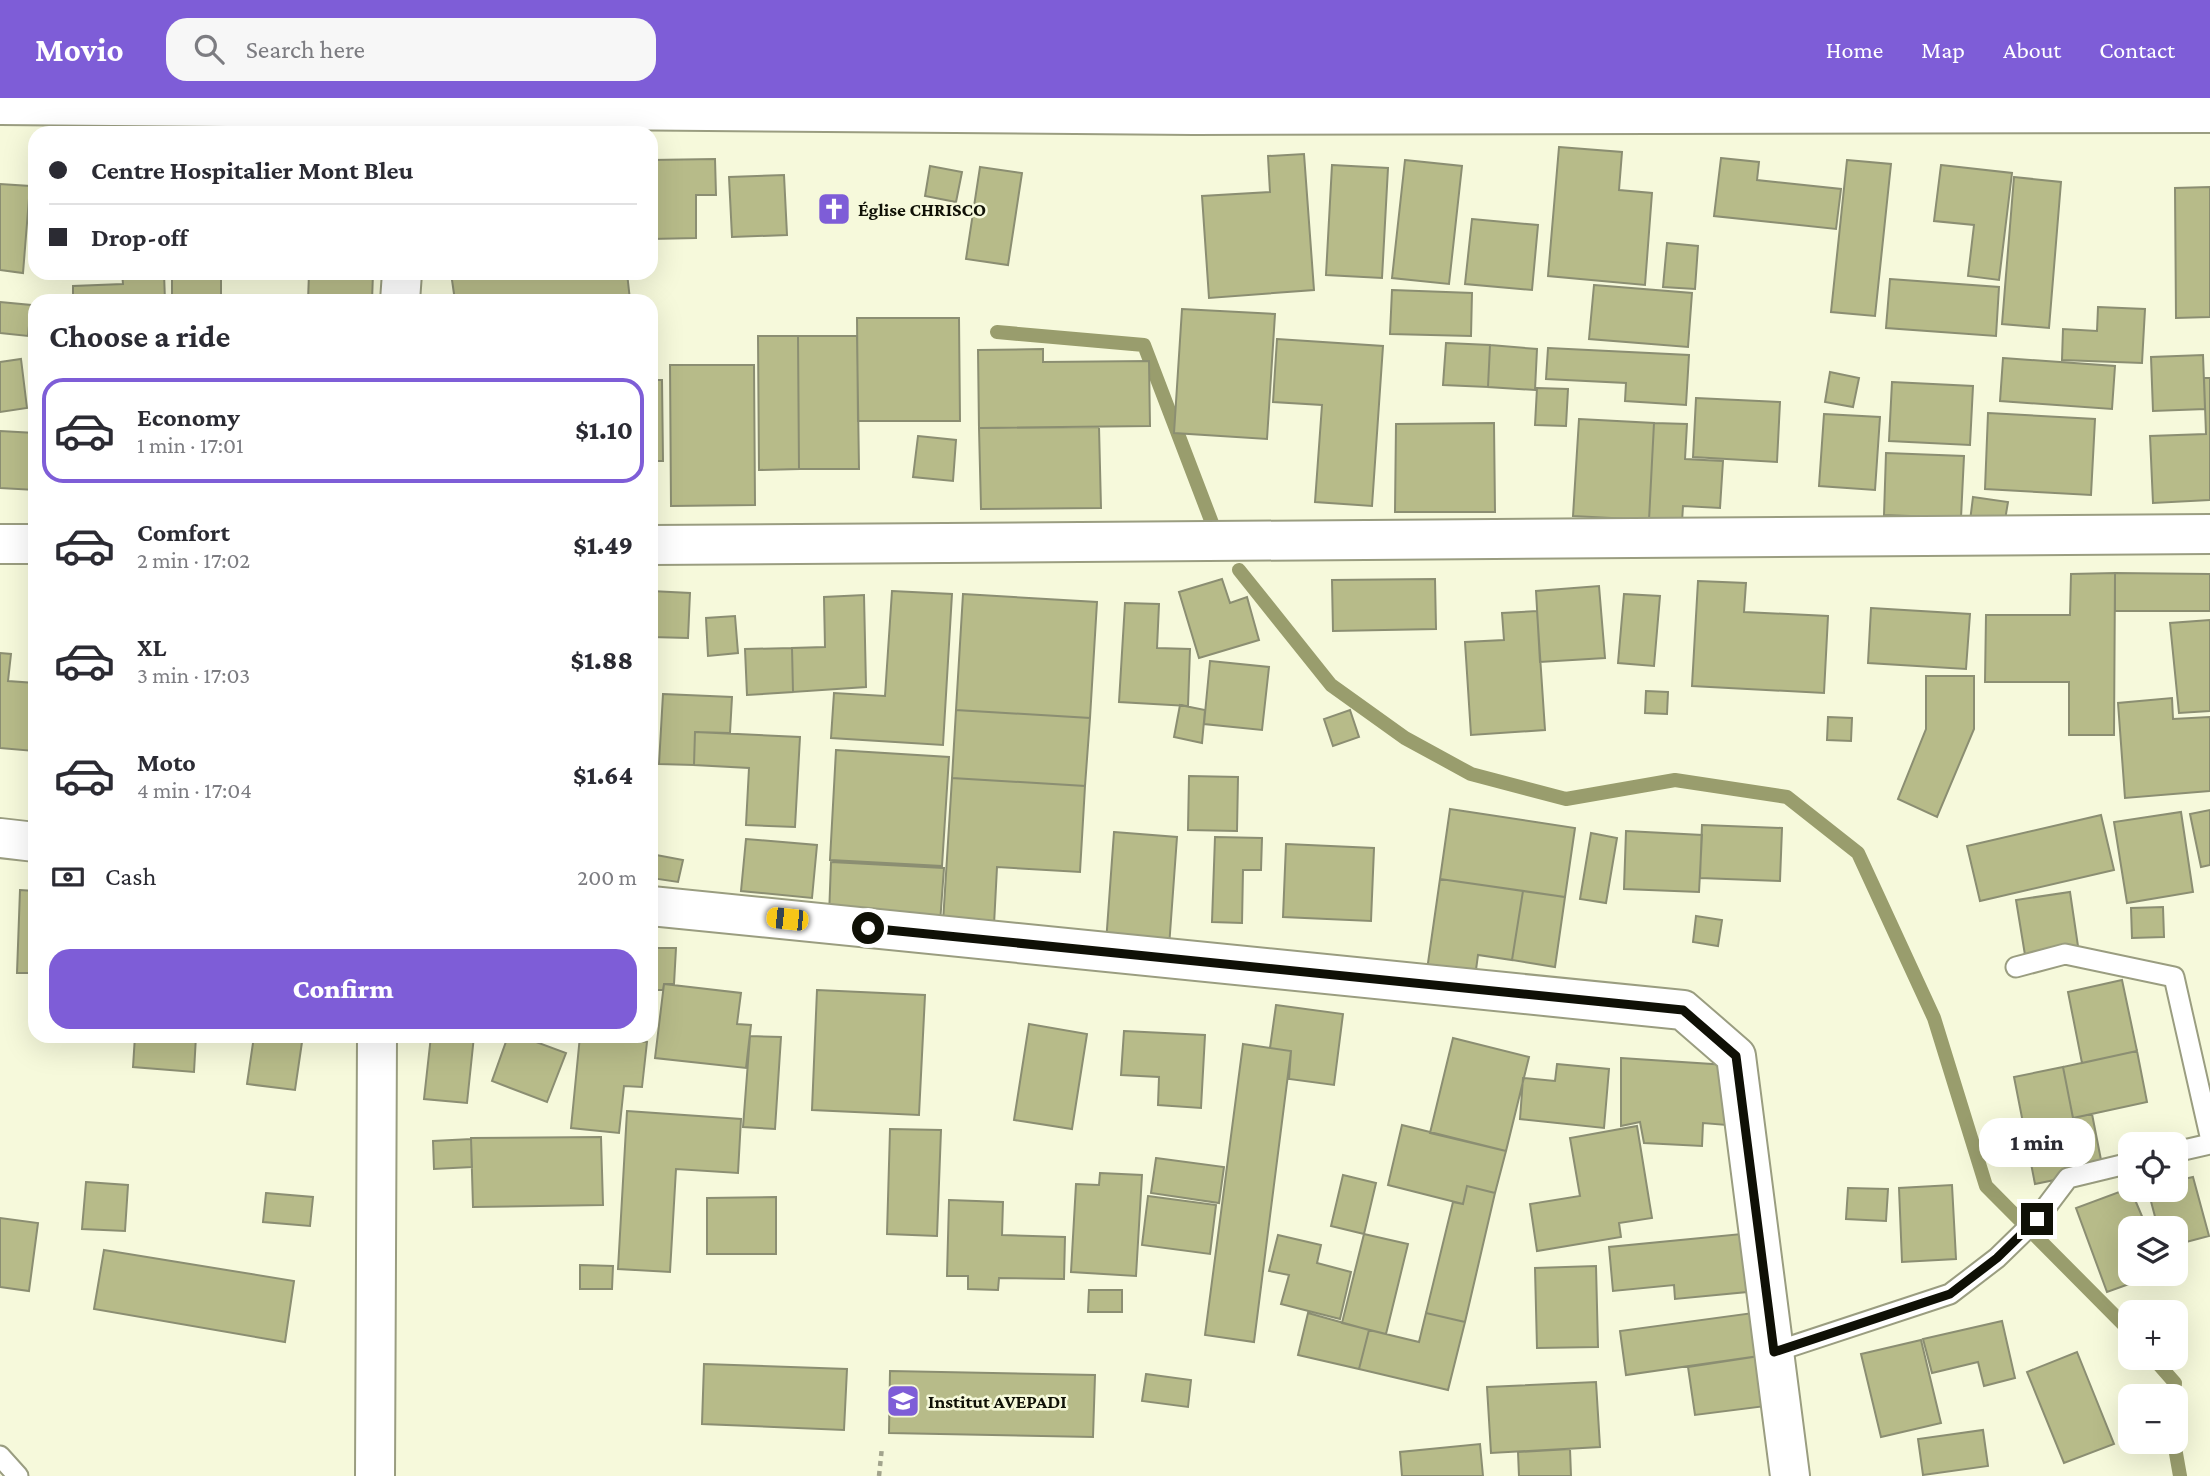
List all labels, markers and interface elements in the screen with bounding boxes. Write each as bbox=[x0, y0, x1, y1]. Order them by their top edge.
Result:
search box bbox=[166, 18, 656, 81]
icon: search bbox=[190, 30, 228, 68]
text: Movio bbox=[35, 31, 124, 68]
text: Search here bbox=[246, 35, 365, 64]
text: Home bbox=[1826, 36, 1883, 63]
text: Map bbox=[1921, 36, 1965, 63]
text: About bbox=[2003, 36, 2061, 63]
text: Contact bbox=[2099, 36, 2175, 63]
text: Centre Hospitalier Mont Bleu bbox=[91, 156, 413, 185]
church icon: Église CHRISCO bbox=[815, 190, 853, 228]
place label: Église CHRISCO bbox=[858, 199, 986, 220]
text: Drop-off bbox=[91, 223, 188, 252]
text: Choose a ride bbox=[49, 318, 230, 354]
icon: car bbox=[53, 399, 116, 462]
text: Economy bbox=[137, 403, 240, 432]
text: $1.10 bbox=[575, 416, 633, 445]
text: 1 min · 17:01 bbox=[137, 432, 244, 458]
icon: car bbox=[53, 514, 116, 577]
text: Comfort bbox=[137, 518, 230, 547]
text: $1.49 bbox=[573, 531, 633, 560]
text: 2 min · 17:02 bbox=[137, 547, 250, 573]
icon: car bbox=[53, 629, 116, 692]
text: XL bbox=[137, 633, 166, 662]
text: $1.88 bbox=[571, 646, 633, 675]
text: 3 min · 17:03 bbox=[137, 662, 250, 688]
icon: car bbox=[53, 744, 116, 807]
text: Moto bbox=[137, 748, 196, 777]
text: $1.64 bbox=[573, 761, 633, 790]
text: 4 min · 17:04 bbox=[137, 777, 252, 803]
icon: cash bbox=[49, 858, 87, 896]
text: Cash bbox=[105, 862, 156, 891]
text: 200 m bbox=[577, 864, 637, 890]
car bbox=[766, 906, 809, 932]
route start bbox=[852, 912, 884, 944]
button: Confirm bbox=[49, 949, 637, 1029]
callout: 1 min bbox=[1979, 1118, 2095, 1166]
text: 1 min bbox=[2010, 1129, 2064, 1155]
map controls bbox=[2118, 1132, 2188, 1454]
button: locate bbox=[2118, 1132, 2188, 1202]
route end bbox=[2021, 1203, 2053, 1235]
button: layers bbox=[2118, 1216, 2188, 1286]
button: + bbox=[2118, 1300, 2188, 1370]
school or university icon: Institut AVEPADI bbox=[884, 1382, 922, 1420]
button: − bbox=[2118, 1384, 2188, 1454]
place label: Institut AVEPADI bbox=[928, 1391, 1067, 1412]

